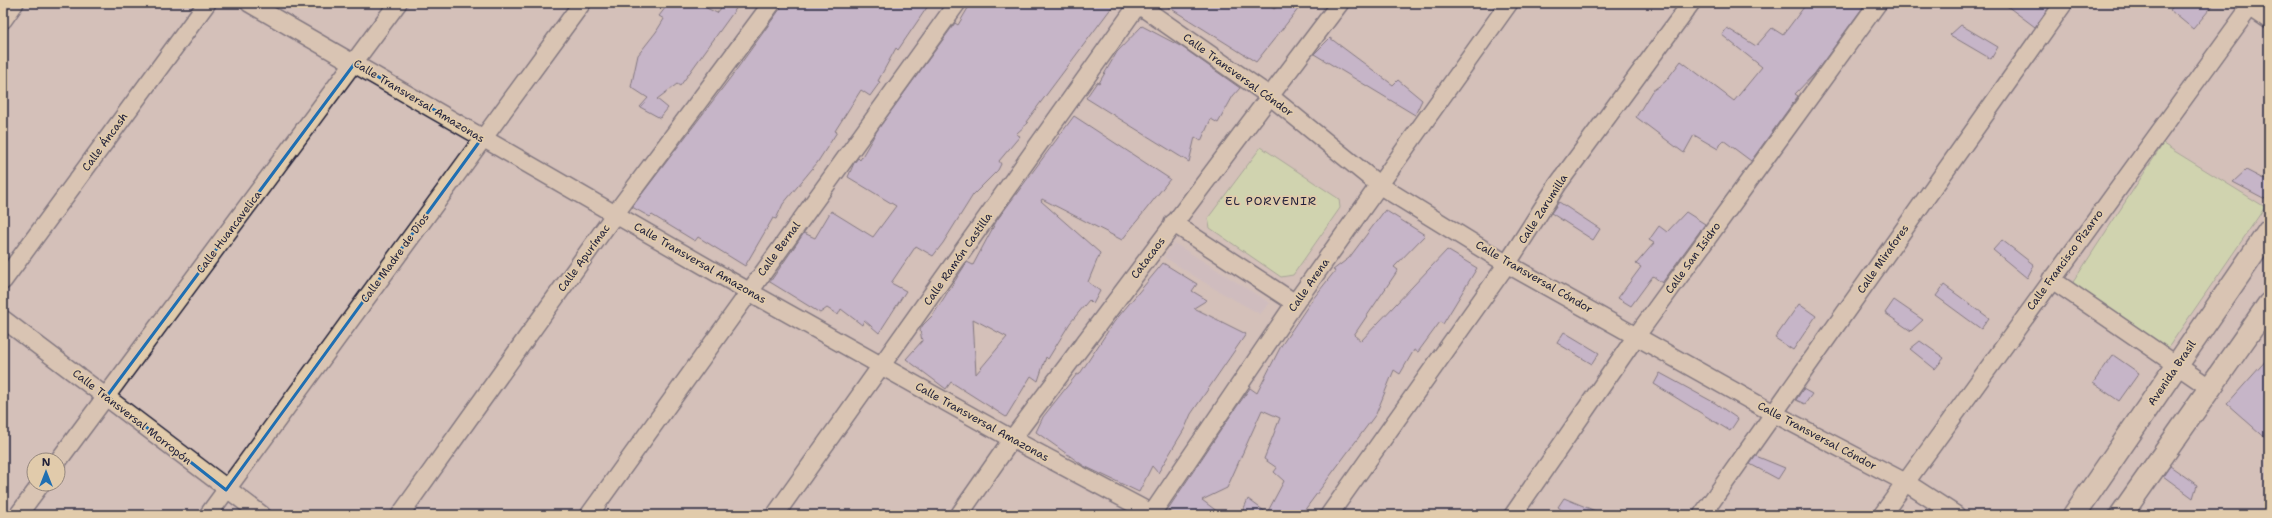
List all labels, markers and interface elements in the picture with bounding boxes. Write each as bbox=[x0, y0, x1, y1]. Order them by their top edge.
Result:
street label: Calle Transversal Cóndor bbox=[1180, 30, 1296, 120]
street label: Calle Transversal Amazonas bbox=[351, 56, 487, 146]
street label: Calle Áncash bbox=[78, 109, 131, 174]
street label: Calle Zarumilla bbox=[1515, 171, 1571, 247]
street label: Calle Huancavelica bbox=[193, 188, 265, 276]
district label: EL PORVENIR bbox=[1225, 193, 1317, 209]
street label: Calle Francisco Pizarro bbox=[2023, 206, 2107, 313]
street label: Calle Ramón Castilla bbox=[920, 209, 996, 308]
street label: Calle Madre de Dios bbox=[357, 210, 433, 306]
street label: Calle Bernal bbox=[754, 218, 804, 279]
street label: Calle Transversal Amazonas bbox=[631, 219, 769, 307]
street label: Calle San Isidro bbox=[1662, 219, 1724, 297]
street label: Calle Apurímac bbox=[554, 221, 614, 295]
street label: Calle Mirafores bbox=[1854, 222, 1912, 296]
street label: Catacaos bbox=[1127, 234, 1169, 282]
street label: Calle Transversal Cóndor bbox=[1473, 237, 1595, 317]
street label: Calle Arena bbox=[1285, 255, 1333, 315]
street label: Avenida Brasil bbox=[2144, 337, 2200, 409]
street label: Calle Transversal Morropón bbox=[69, 366, 195, 468]
street label: Calle Transversal Amazonas bbox=[913, 379, 1051, 465]
street label: Calle Transversal Cóndor bbox=[1755, 398, 1879, 474]
north arrow bbox=[26, 452, 66, 492]
text: N bbox=[42, 455, 51, 470]

